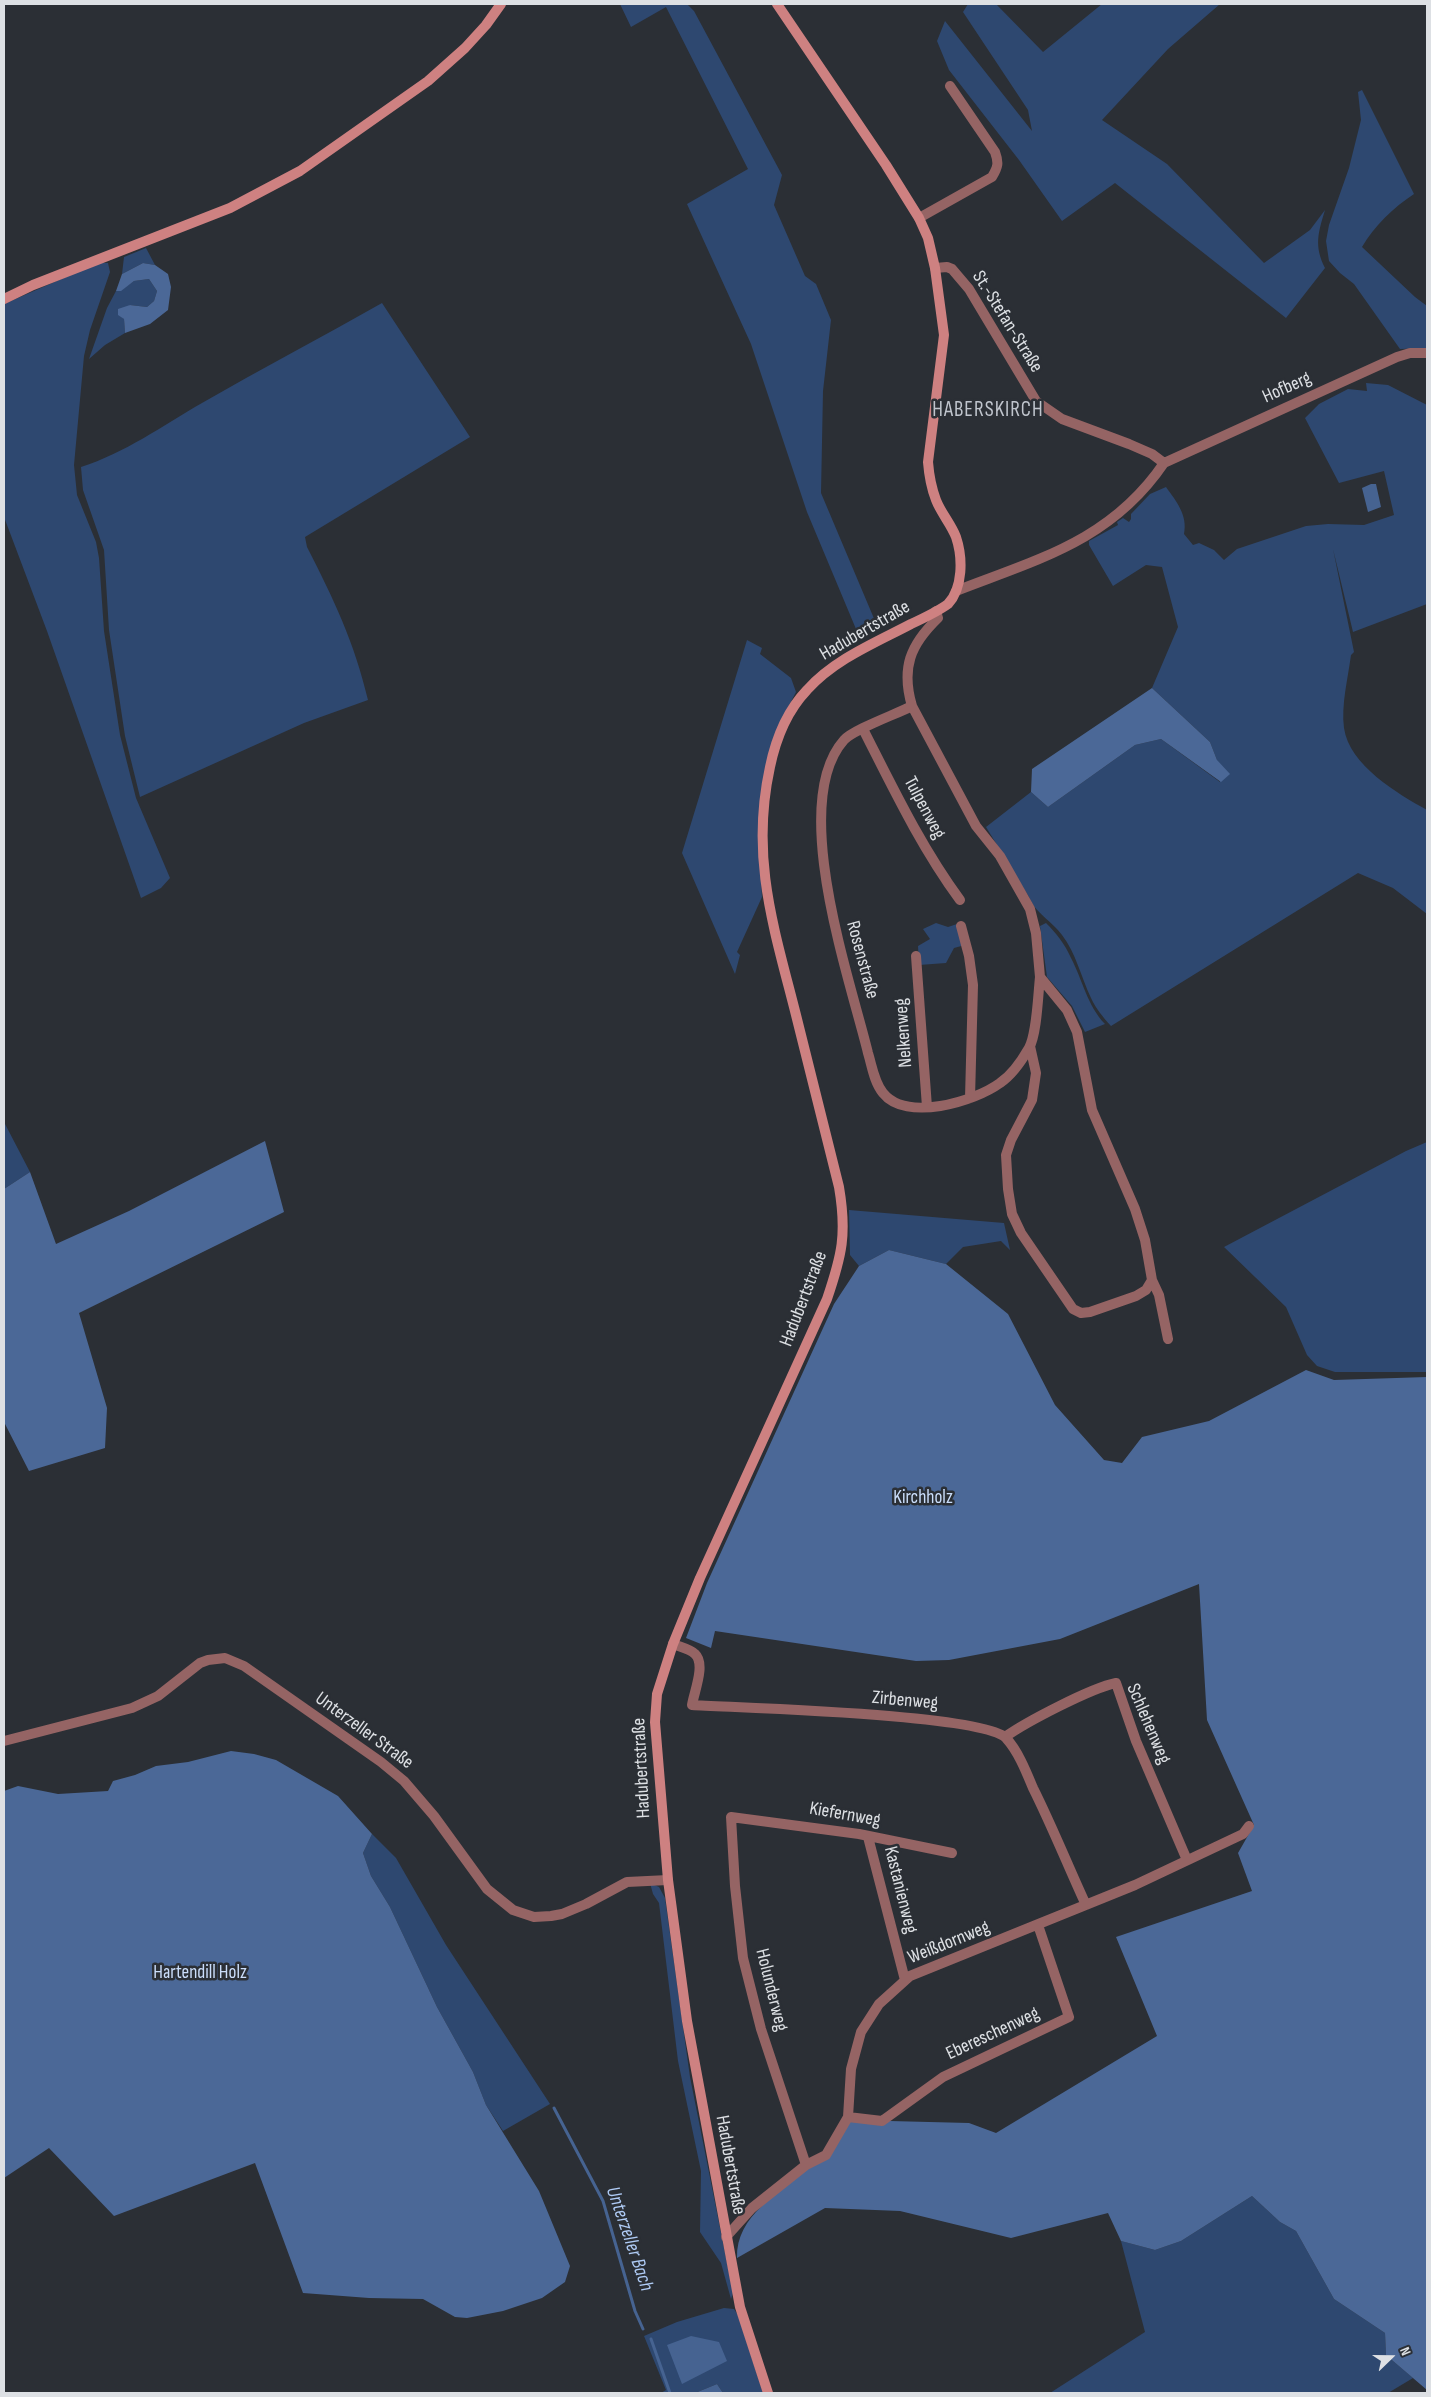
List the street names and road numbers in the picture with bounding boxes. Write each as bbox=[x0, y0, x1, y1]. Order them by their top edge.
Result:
street label: St.-Stefan-Straße bbox=[967, 267, 1047, 377]
street label: Hofberg bbox=[1259, 367, 1315, 409]
street label: Hadubertstraße bbox=[816, 596, 914, 666]
street label: Tulpenweg bbox=[898, 773, 950, 843]
street label: Rosenstraße bbox=[841, 919, 883, 1001]
street label: Nelkenweg bbox=[890, 998, 918, 1068]
street label: Hadubertstraße bbox=[775, 1248, 833, 1350]
street label: Schlehenweg bbox=[1121, 1681, 1175, 1767]
street label: Zirbenweg bbox=[871, 1687, 939, 1715]
street label: Unterzeller Straße bbox=[310, 1688, 418, 1774]
street label: Hadubertstraße bbox=[628, 1717, 656, 1819]
street label: Kiefernweg bbox=[808, 1798, 882, 1832]
street label: Kastanienweg bbox=[878, 1844, 922, 1936]
street label: Weißdornweg bbox=[905, 1916, 993, 1970]
street label: Holunderweg bbox=[750, 1946, 792, 2034]
street label: Ebereschenweg bbox=[943, 2002, 1043, 2066]
street label: Hadubertstraße bbox=[710, 2114, 750, 2216]

